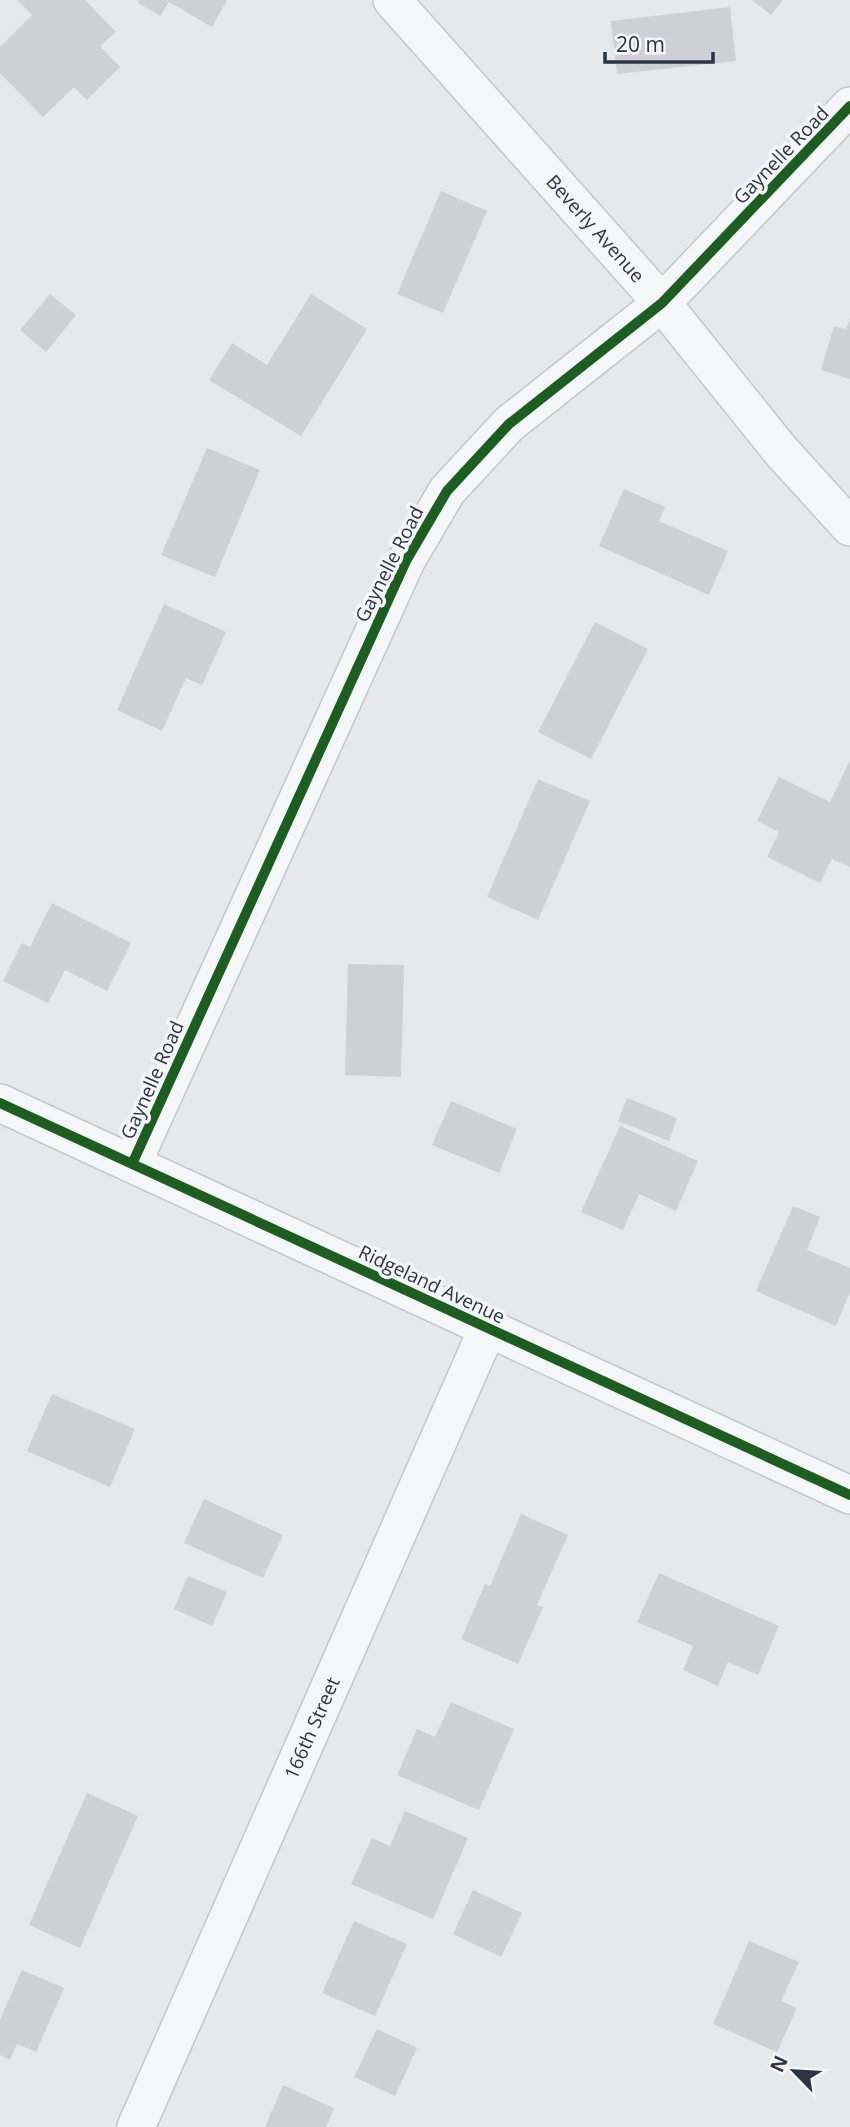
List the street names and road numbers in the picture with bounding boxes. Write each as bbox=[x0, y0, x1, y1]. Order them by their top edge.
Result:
street label: Gaynelle Road bbox=[728, 100, 834, 210]
street label: Beverly Avenue bbox=[541, 169, 651, 288]
street label: Gaynelle Road bbox=[349, 502, 429, 626]
street label: Gaynelle Road bbox=[114, 1017, 190, 1143]
street label: Ridgeland Avenue bbox=[355, 1239, 509, 1329]
street label: 166th Street bbox=[278, 1673, 346, 1783]

